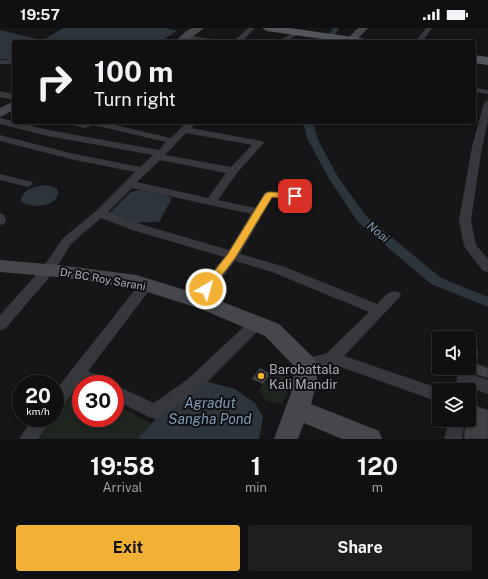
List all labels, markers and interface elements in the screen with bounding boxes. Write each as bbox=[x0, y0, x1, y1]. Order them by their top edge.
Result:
text: 19:57 bbox=[20, 6, 60, 23]
text: 100 m bbox=[94, 55, 173, 88]
icon: right bbox=[28, 56, 80, 108]
text: Turn right bbox=[94, 89, 176, 110]
pin bbox=[278, 179, 312, 213]
icon: arrive bbox=[284, 185, 306, 207]
water label: Noai bbox=[364, 219, 392, 245]
street label: Dr BC Roy Sarani bbox=[59, 266, 147, 292]
position arrow bbox=[185, 268, 227, 310]
map controls bbox=[432, 331, 476, 427]
button: sound bbox=[432, 331, 476, 375]
place label: Barobattala Kali Mandir bbox=[269, 362, 340, 392]
marker: Barobattala Kali Mandir bbox=[256, 371, 266, 381]
speed limit sign: 30 bbox=[72, 375, 124, 427]
button: layers bbox=[432, 383, 476, 427]
text: 20 bbox=[25, 384, 51, 408]
water label: Agradut Sangha Pond bbox=[168, 395, 252, 427]
text: km/h bbox=[26, 405, 50, 417]
text: 19:58 bbox=[90, 452, 155, 480]
text: 1 bbox=[251, 452, 261, 480]
text: 120 bbox=[357, 452, 398, 480]
text: Arrival bbox=[102, 480, 143, 495]
text: min bbox=[245, 480, 267, 495]
text: m bbox=[372, 480, 383, 495]
button: Exit bbox=[16, 525, 240, 571]
button: Share bbox=[248, 525, 472, 571]

